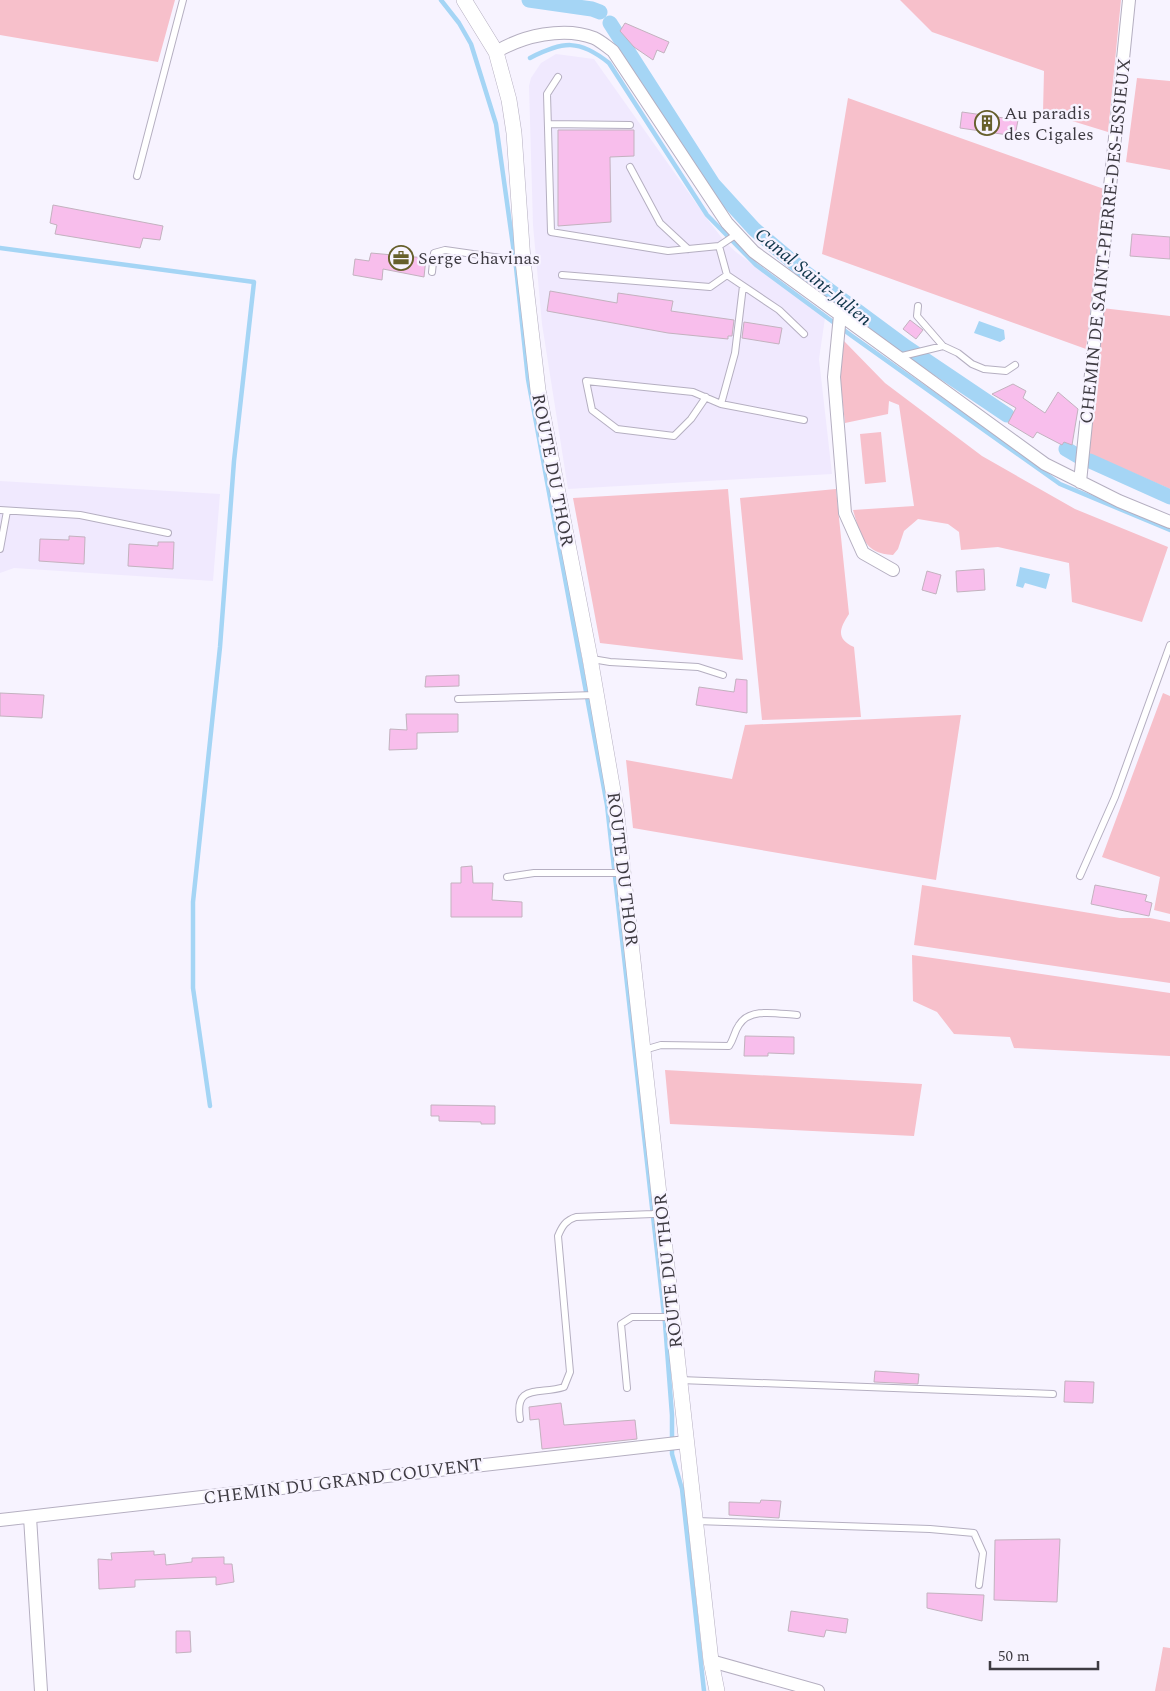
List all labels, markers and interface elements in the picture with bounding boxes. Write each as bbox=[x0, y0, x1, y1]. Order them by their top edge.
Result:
street label: CHEMIN DE SAINT-PIERRE-DES-ESSIEUX bbox=[1073, 57, 1138, 425]
place label: Au paradis des Cigales bbox=[1004, 100, 1094, 148]
building icon: Au paradis des Cigales bbox=[974, 110, 1000, 136]
water label: Canal Saint-Julien bbox=[748, 221, 878, 334]
office icon: Serge Chavinas bbox=[388, 245, 414, 271]
place label: Serge Chavinas bbox=[418, 245, 540, 272]
street label: ROUTE DU THOR bbox=[524, 391, 581, 549]
street label: ROUTE DU THOR bbox=[600, 790, 645, 948]
street label: ROUTE DU THOR bbox=[647, 1192, 690, 1350]
street label: CHEMIN DU GRAND COUVENT bbox=[202, 1451, 484, 1512]
scale bar bbox=[990, 1638, 1098, 1670]
text: 50 m bbox=[998, 1645, 1030, 1668]

